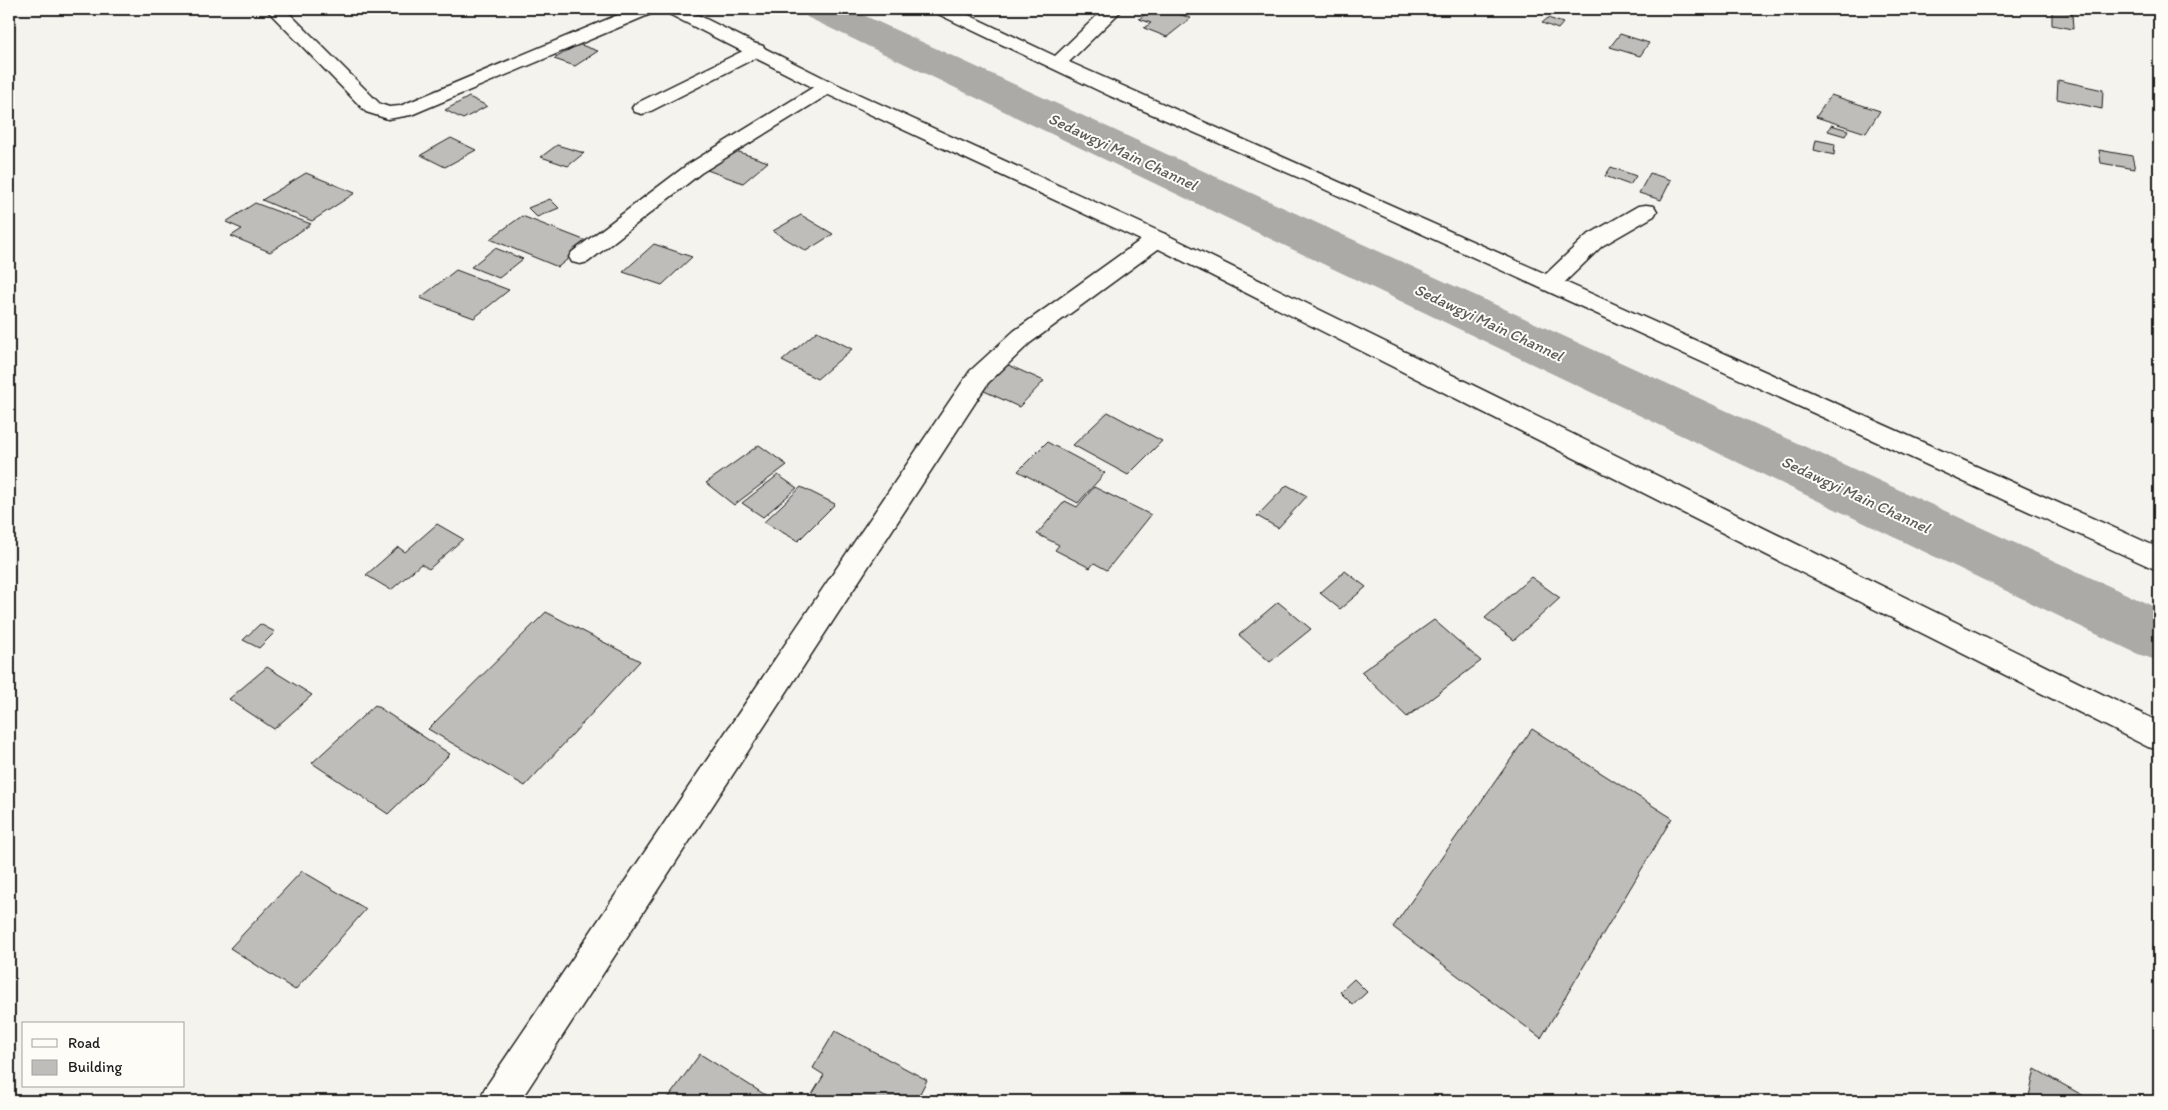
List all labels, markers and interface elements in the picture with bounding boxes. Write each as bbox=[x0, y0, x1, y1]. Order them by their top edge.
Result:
water label: Sedawgyi Main Channel bbox=[1046, 109, 1201, 195]
water label: Sedawgyi Main Channel bbox=[1412, 280, 1567, 366]
water label: Sedawgyi Main Channel bbox=[1779, 452, 1934, 538]
legend bbox=[22, 1022, 185, 1088]
text: Road bbox=[68, 1034, 101, 1052]
text: Building bbox=[68, 1058, 122, 1076]

